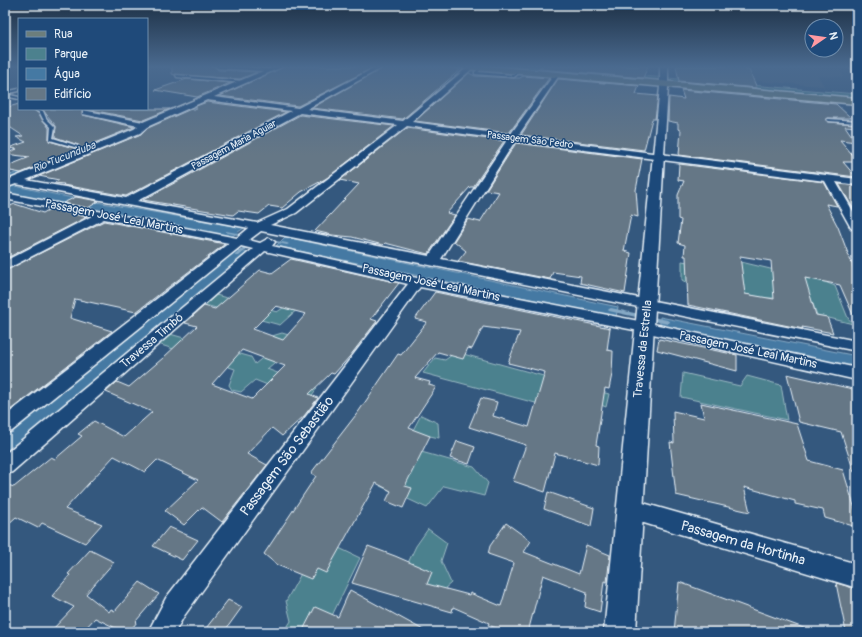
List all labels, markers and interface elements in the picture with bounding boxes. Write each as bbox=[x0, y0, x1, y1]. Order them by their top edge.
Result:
legend bbox=[18, 18, 148, 110]
north arrow bbox=[804, 18, 844, 58]
text: Rua bbox=[54, 27, 73, 42]
text: N bbox=[826, 31, 841, 41]
text: Parque bbox=[54, 47, 88, 62]
text: Água bbox=[54, 66, 80, 82]
text: Edifício bbox=[54, 87, 92, 102]
street label: Passagem Maria Aguiar bbox=[189, 117, 279, 173]
street label: Passagem São Pedro bbox=[486, 129, 574, 151]
water label: Rio Tucunduba bbox=[31, 138, 98, 176]
street label: Passagem José Leal Martins bbox=[44, 196, 185, 238]
street label: Passagem José Leal Martins bbox=[361, 261, 502, 305]
street label: Travessa da Estrella bbox=[630, 299, 656, 399]
street label: Travessa Timbó bbox=[117, 310, 187, 372]
street label: Passagem José Leal Martins bbox=[678, 328, 819, 372]
street label: Passagem São Sebastião bbox=[236, 392, 338, 519]
street label: Passagem da Hortinha bbox=[679, 517, 807, 569]

